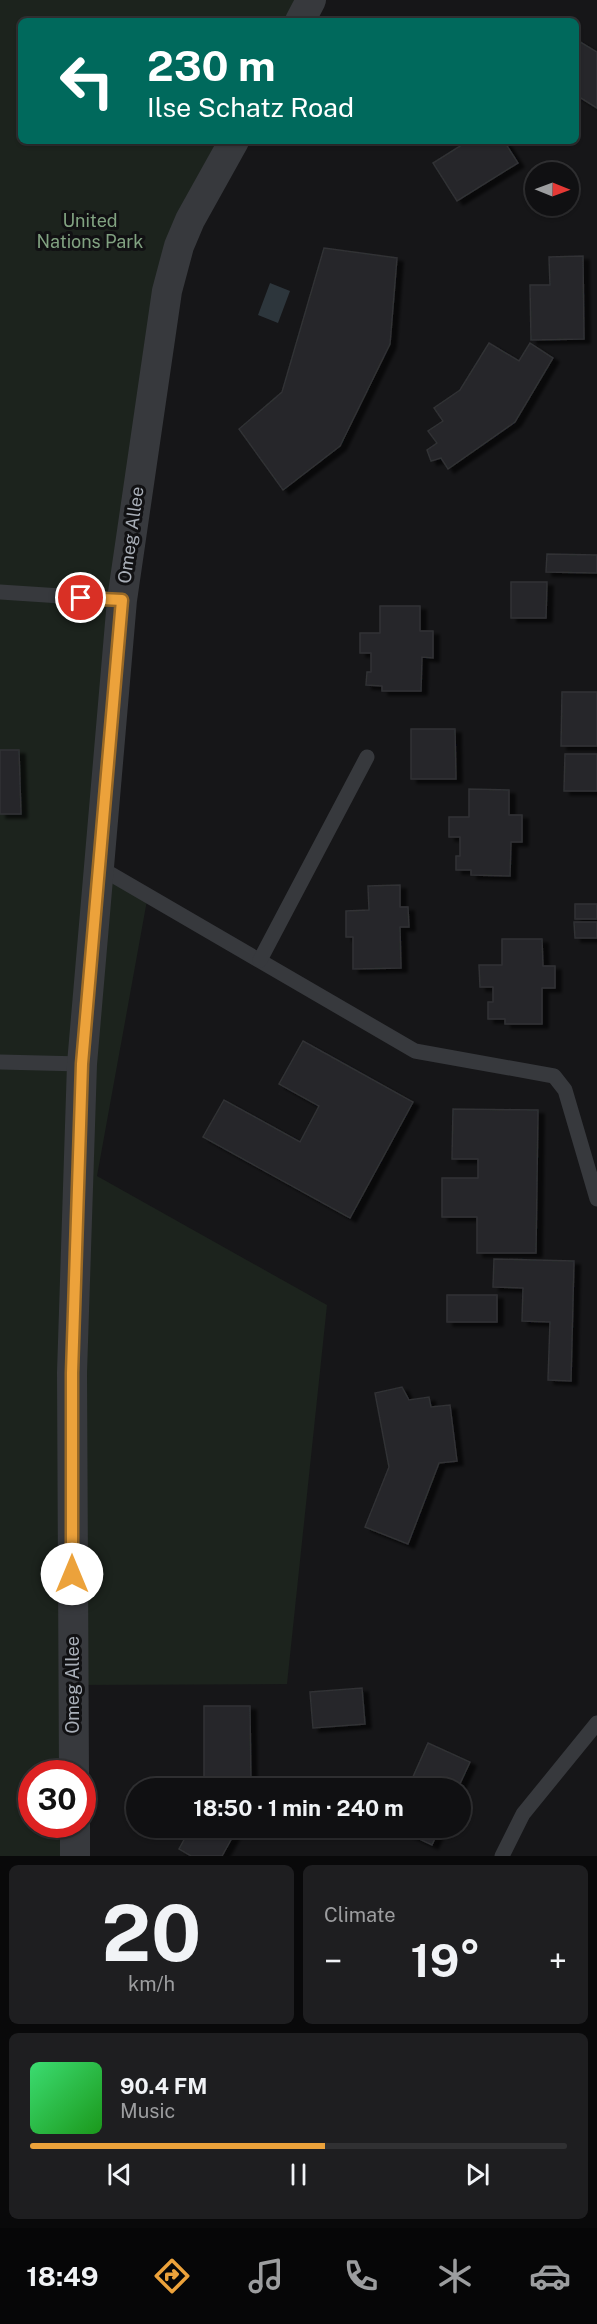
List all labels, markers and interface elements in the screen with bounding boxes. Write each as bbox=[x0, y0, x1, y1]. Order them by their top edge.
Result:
text: 230 m bbox=[147, 41, 276, 90]
icon: left bbox=[48, 42, 126, 120]
text: Ilse Schatz Road bbox=[147, 91, 354, 123]
north arrow bbox=[525, 162, 579, 216]
map controls bbox=[525, 162, 579, 216]
park label: United Nations Park bbox=[37, 210, 143, 252]
street label: Omeg Allee bbox=[113, 485, 148, 585]
pin bbox=[55, 572, 106, 623]
icon: arrive bbox=[64, 581, 97, 614]
position arrow bbox=[40, 1542, 104, 1606]
street label: Omeg Allee bbox=[62, 1636, 83, 1734]
speed limit sign: 30 bbox=[18, 1760, 96, 1838]
text: 18:50 · 1 min · 240 m bbox=[193, 1795, 404, 1821]
text: 20 bbox=[102, 1887, 201, 1979]
text: Climate bbox=[324, 1903, 396, 1927]
text: 19° bbox=[410, 1934, 481, 1987]
text: − bbox=[324, 1942, 342, 1980]
text: + bbox=[549, 1942, 567, 1980]
text: km/h bbox=[128, 1972, 175, 1996]
text: 90.4 FM bbox=[120, 2073, 208, 2099]
text: Music bbox=[120, 2099, 175, 2123]
icon: previous bbox=[103, 2158, 136, 2191]
icon: pause bbox=[282, 2158, 315, 2191]
icon: next bbox=[461, 2158, 494, 2191]
icon: directions bbox=[151, 2255, 193, 2297]
icon: music bbox=[245, 2255, 287, 2297]
icon: phone bbox=[340, 2255, 382, 2297]
icon: climate bbox=[434, 2255, 476, 2297]
icon: car bbox=[529, 2255, 571, 2297]
text: 18:49 bbox=[26, 2260, 99, 2292]

